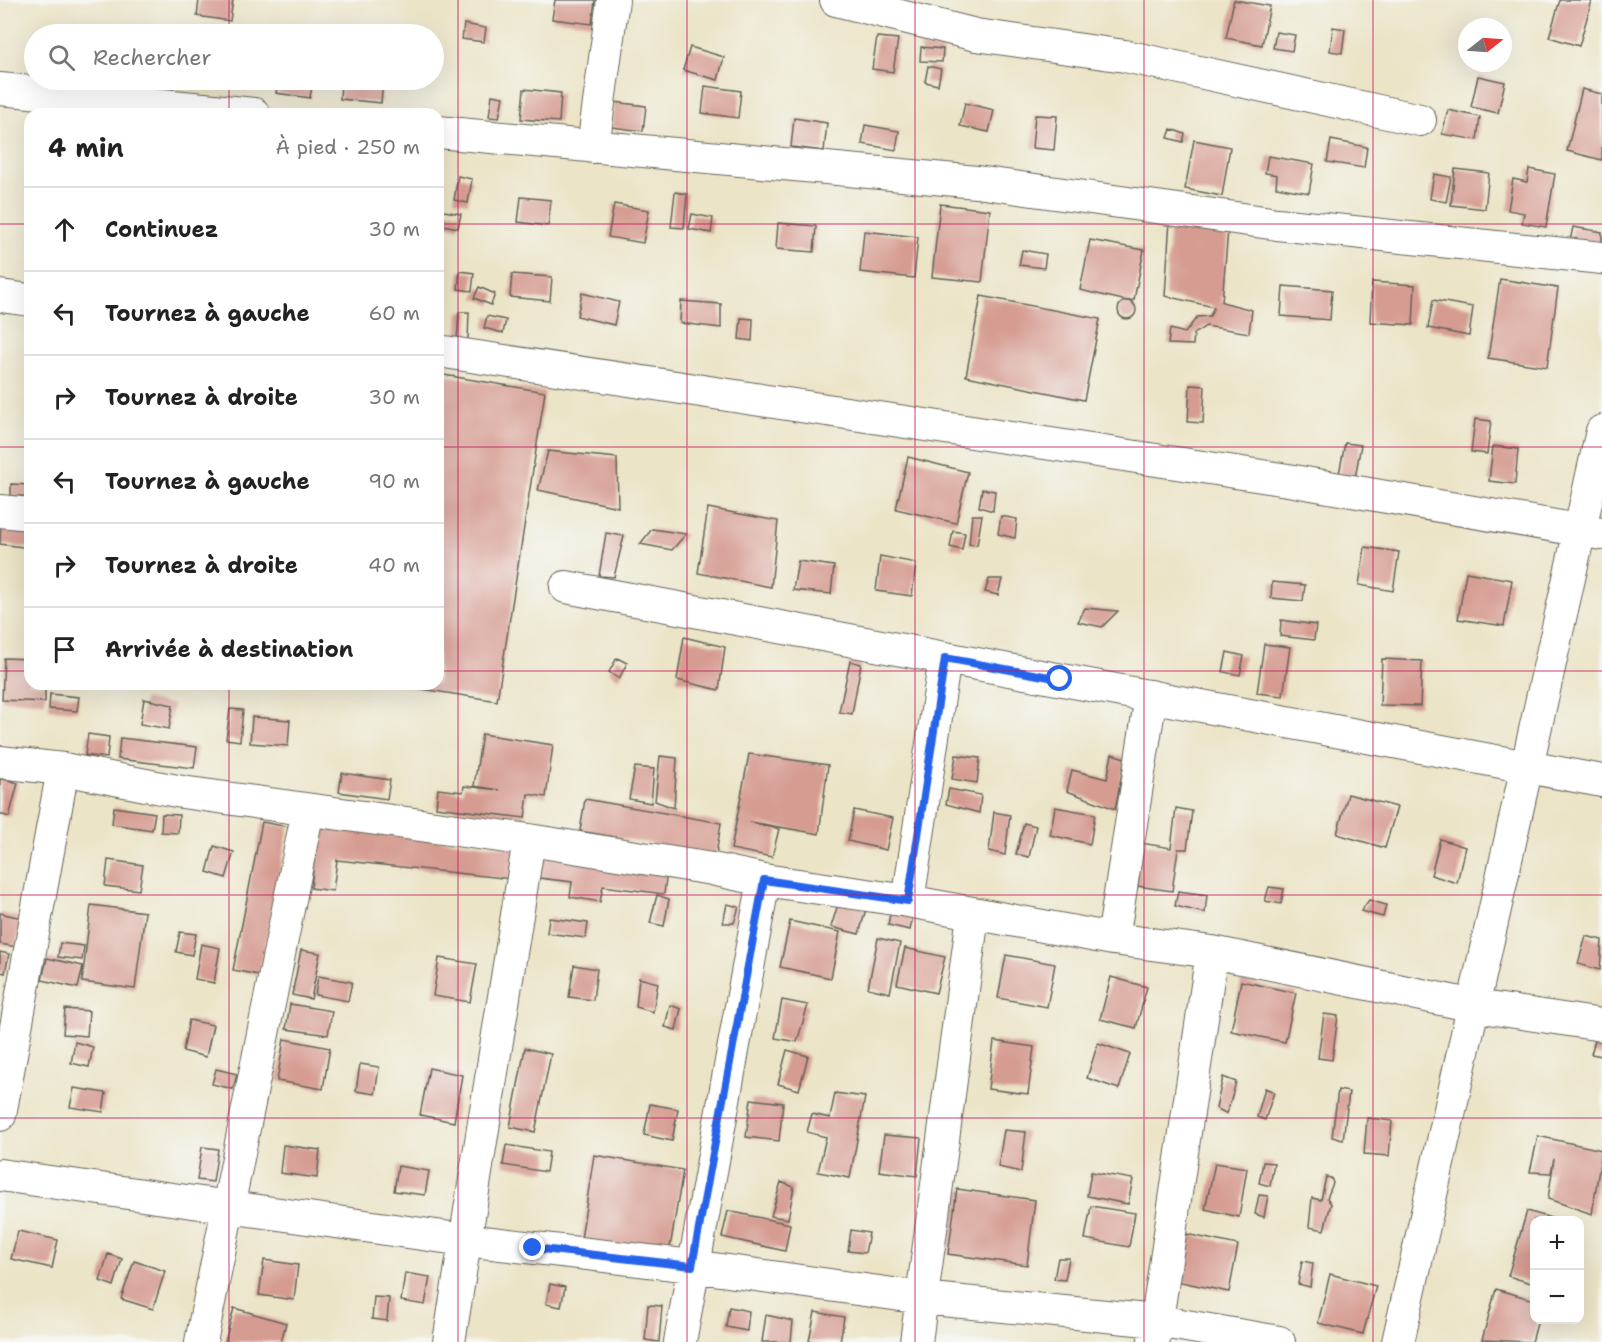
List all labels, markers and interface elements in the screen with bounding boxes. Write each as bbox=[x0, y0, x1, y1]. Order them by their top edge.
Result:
north arrow bbox=[1458, 18, 1512, 72]
search box bbox=[24, 24, 444, 90]
icon: search bbox=[45, 41, 78, 74]
text: Rechercher bbox=[93, 43, 212, 72]
text: 4 min bbox=[48, 130, 124, 165]
text: À pied · 250 m bbox=[275, 134, 420, 160]
icon: ahead bbox=[48, 213, 81, 246]
text: Continuez bbox=[105, 215, 218, 244]
text: 30 m bbox=[368, 216, 420, 242]
icon: left bbox=[48, 297, 81, 330]
text: Tournez à gauche bbox=[105, 299, 310, 328]
text: 60 m bbox=[368, 300, 420, 326]
icon: right bbox=[48, 381, 81, 414]
text: Tournez à droite bbox=[105, 383, 298, 412]
text: 30 m bbox=[368, 384, 420, 410]
icon: left bbox=[48, 465, 81, 498]
text: Tournez à gauche bbox=[105, 467, 310, 496]
text: 90 m bbox=[368, 468, 420, 494]
icon: right bbox=[48, 549, 81, 582]
text: Tournez à droite bbox=[105, 551, 298, 580]
text: 40 m bbox=[368, 552, 420, 578]
icon: arrive bbox=[48, 633, 81, 666]
text: Arrivée à destination bbox=[105, 635, 353, 664]
route start bbox=[1046, 665, 1072, 691]
map controls bbox=[1530, 1216, 1584, 1324]
button: + bbox=[1530, 1216, 1584, 1270]
route end bbox=[519, 1234, 545, 1260]
button: − bbox=[1530, 1270, 1584, 1324]

